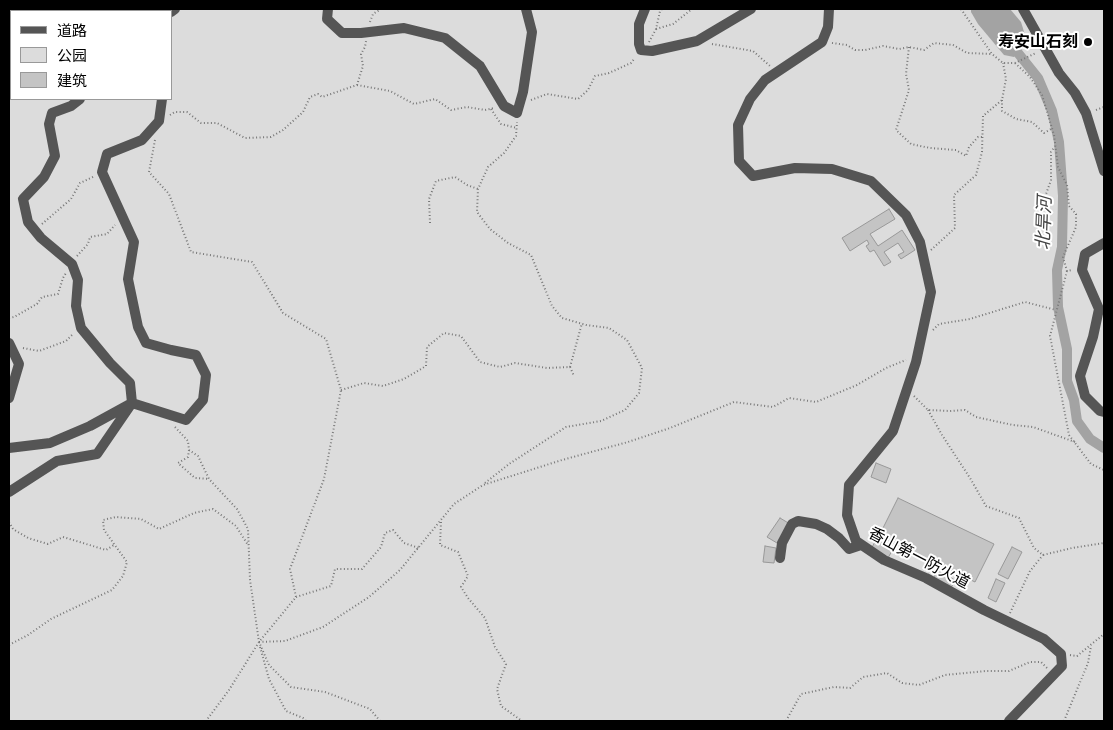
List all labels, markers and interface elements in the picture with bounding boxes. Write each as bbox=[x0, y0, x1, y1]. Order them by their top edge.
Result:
legend bbox=[10, 10, 172, 100]
text: 道路 bbox=[57, 21, 87, 39]
place label: 寿安山石刻 bbox=[998, 32, 1078, 52]
marker: 寿安山石刻 bbox=[1082, 36, 1094, 48]
text: 公园 bbox=[57, 46, 87, 64]
text: 建筑 bbox=[57, 71, 87, 89]
water label: 北旱河 bbox=[1032, 196, 1056, 250]
street label: 香山第一防火道 bbox=[865, 523, 973, 593]

